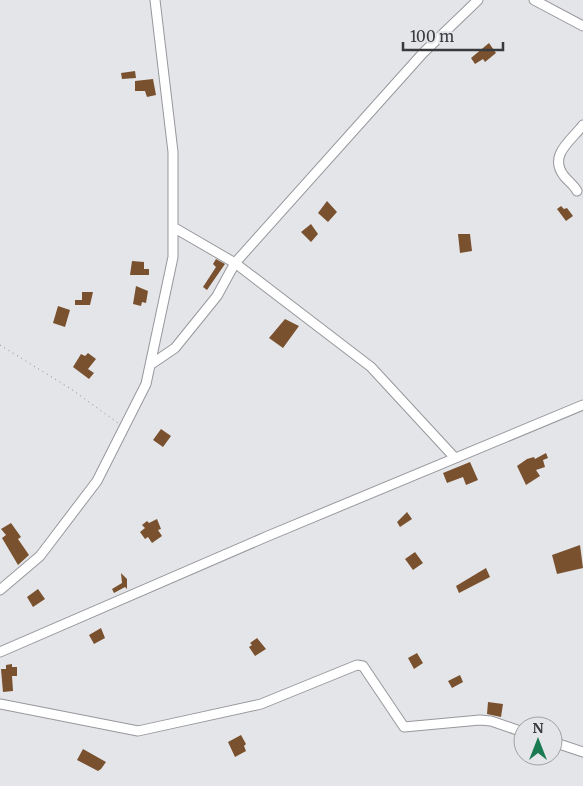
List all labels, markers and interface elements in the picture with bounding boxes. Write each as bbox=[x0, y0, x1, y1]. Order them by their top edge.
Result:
scale bar bbox=[403, 20, 503, 52]
text: 100 m bbox=[410, 27, 454, 46]
north arrow bbox=[513, 716, 563, 766]
text: N bbox=[532, 719, 544, 737]

